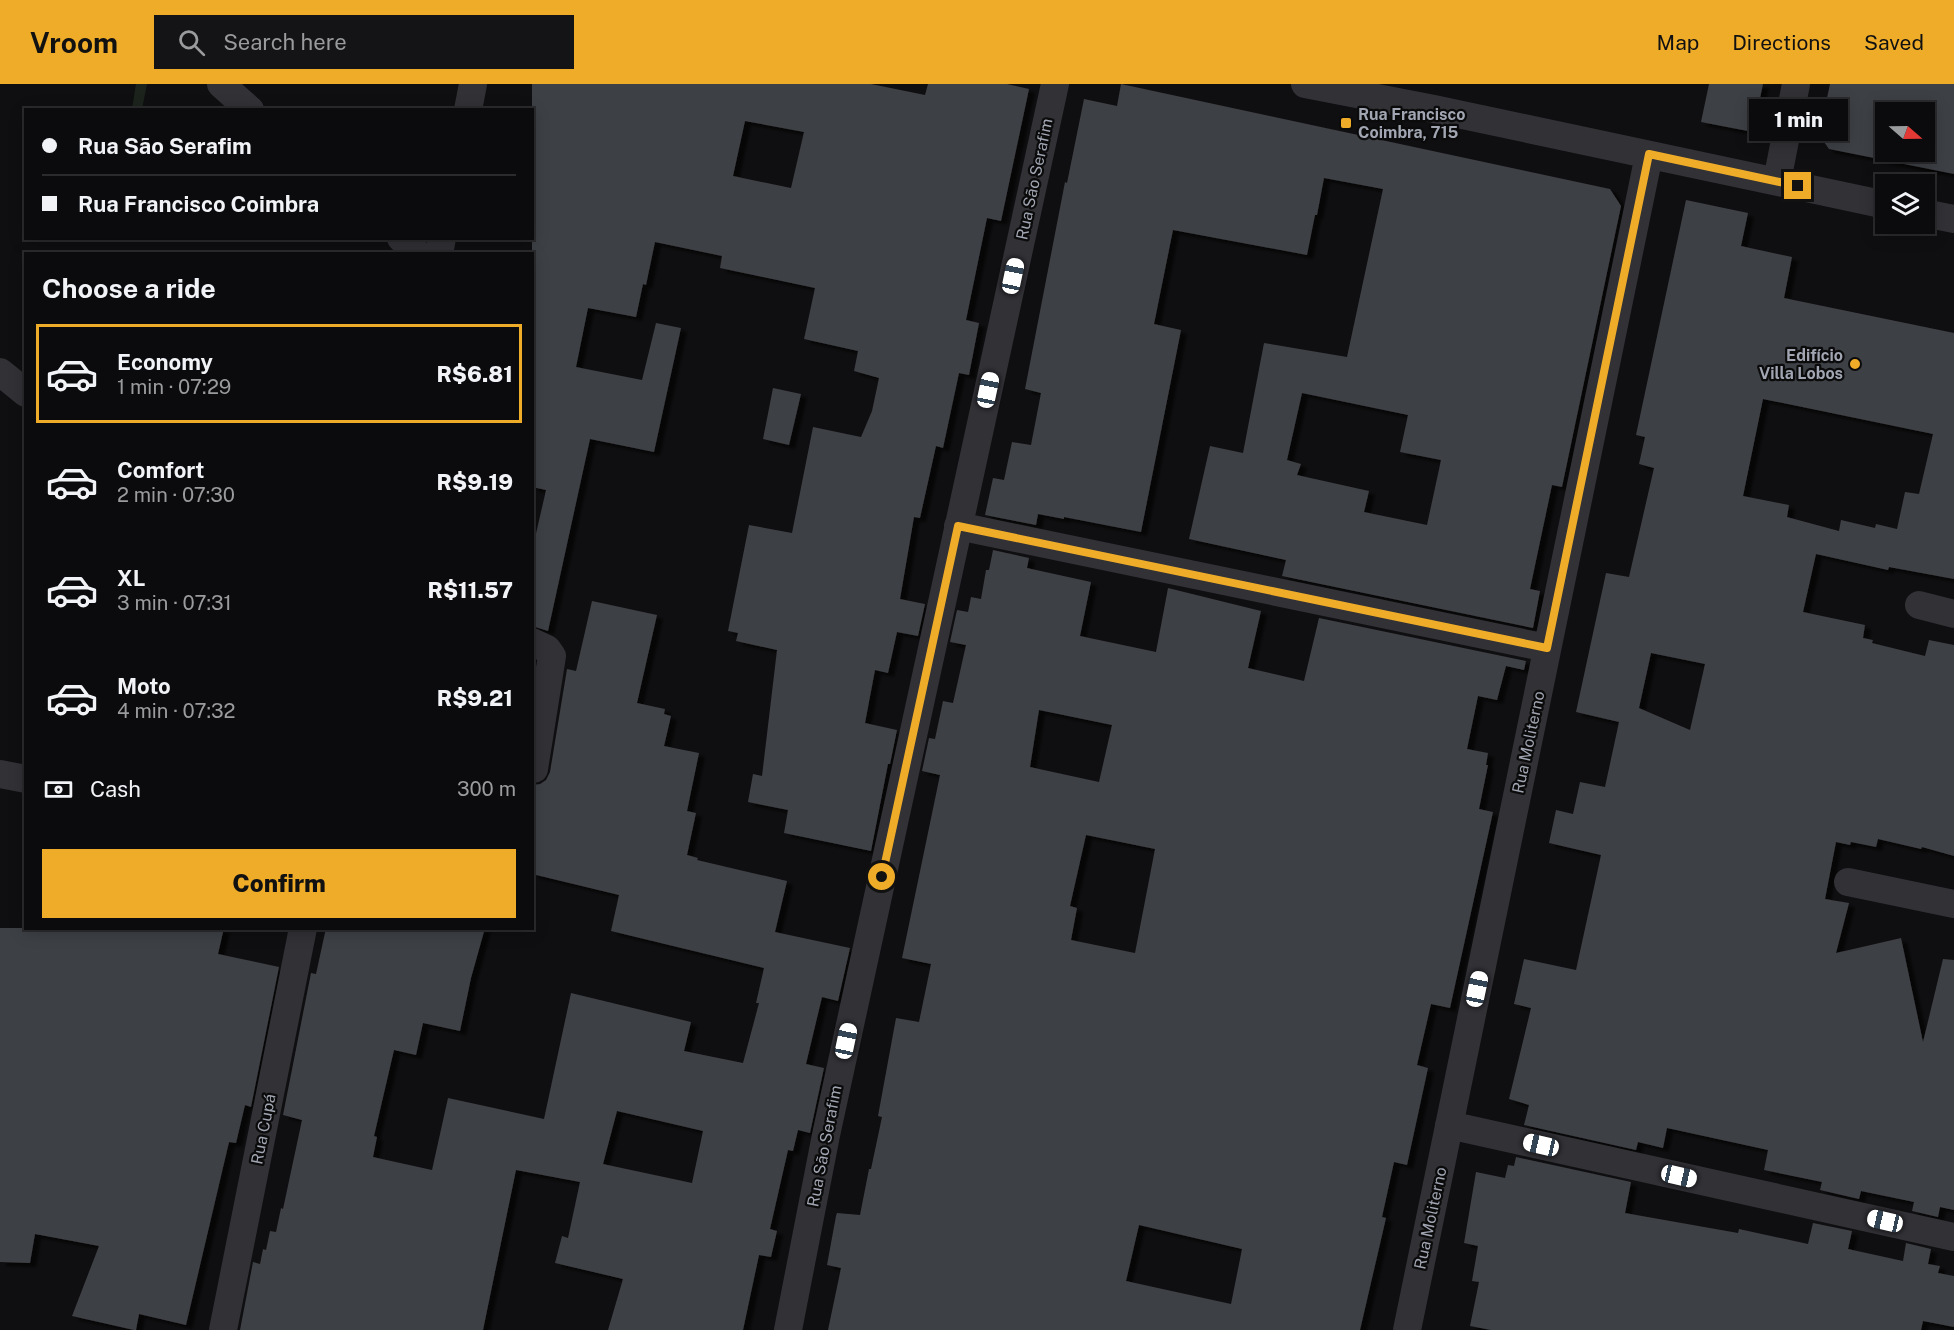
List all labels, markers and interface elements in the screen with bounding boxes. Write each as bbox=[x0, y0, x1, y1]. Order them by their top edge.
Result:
search box bbox=[154, 15, 574, 69]
text: Vroom bbox=[30, 26, 118, 59]
icon: search bbox=[175, 26, 208, 59]
text: Search here bbox=[223, 29, 347, 55]
text: Map bbox=[1657, 30, 1699, 55]
text: Directions bbox=[1732, 30, 1831, 55]
text: Saved bbox=[1864, 30, 1924, 55]
callout: 1 min bbox=[1748, 99, 1848, 141]
north arrow bbox=[1875, 102, 1935, 162]
map controls bbox=[1875, 102, 1935, 234]
place label: Rua Francisco Coimbra, 715 bbox=[1358, 105, 1465, 142]
text: 1 min bbox=[1774, 108, 1823, 132]
marker: Rua Francisco Coimbra, 715 bbox=[1339, 116, 1353, 130]
street label: Rua São Serafim bbox=[1012, 117, 1057, 242]
text: Rua São Serafim bbox=[78, 133, 252, 159]
route end bbox=[1784, 172, 1811, 199]
button: layers bbox=[1875, 174, 1935, 234]
text: Rua Francisco Coimbra bbox=[78, 191, 319, 217]
car bbox=[1000, 257, 1026, 295]
text: Choose a ride bbox=[42, 272, 216, 304]
place label: Edifício Villa Lobos bbox=[1759, 346, 1843, 383]
icon: car bbox=[45, 347, 99, 401]
text: Economy bbox=[117, 349, 213, 375]
marker: Edifício Villa Lobos bbox=[1848, 357, 1862, 371]
text: R$6.81 bbox=[436, 361, 513, 387]
car bbox=[975, 371, 1001, 409]
text: 1 min · 07:29 bbox=[117, 375, 231, 399]
icon: car bbox=[45, 455, 99, 509]
text: Comfort bbox=[117, 457, 204, 483]
text: R$9.19 bbox=[437, 469, 513, 495]
text: 2 min · 07:30 bbox=[117, 483, 235, 507]
icon: car bbox=[45, 563, 99, 617]
text: XL bbox=[117, 565, 145, 591]
text: R$11.57 bbox=[427, 577, 513, 603]
text: 3 min · 07:31 bbox=[117, 591, 232, 615]
icon: car bbox=[45, 671, 99, 725]
text: Moto bbox=[117, 673, 171, 699]
text: R$9.21 bbox=[437, 685, 513, 711]
street label: Rua Moliterno bbox=[1508, 689, 1549, 795]
text: 4 min · 07:32 bbox=[117, 699, 235, 723]
icon: cash bbox=[42, 773, 75, 806]
text: Cash bbox=[90, 776, 141, 802]
text: 300 m bbox=[457, 777, 516, 801]
button: Confirm bbox=[42, 849, 516, 918]
route start bbox=[868, 863, 895, 890]
car bbox=[1464, 970, 1490, 1008]
car bbox=[833, 1022, 859, 1060]
street label: Rua São Serafim bbox=[803, 1084, 846, 1209]
street label: Rua Cupá bbox=[247, 1092, 280, 1166]
car bbox=[1521, 1132, 1561, 1158]
car bbox=[1659, 1163, 1699, 1189]
street label: Rua Moliterno bbox=[1410, 1165, 1451, 1271]
car bbox=[1865, 1208, 1905, 1234]

